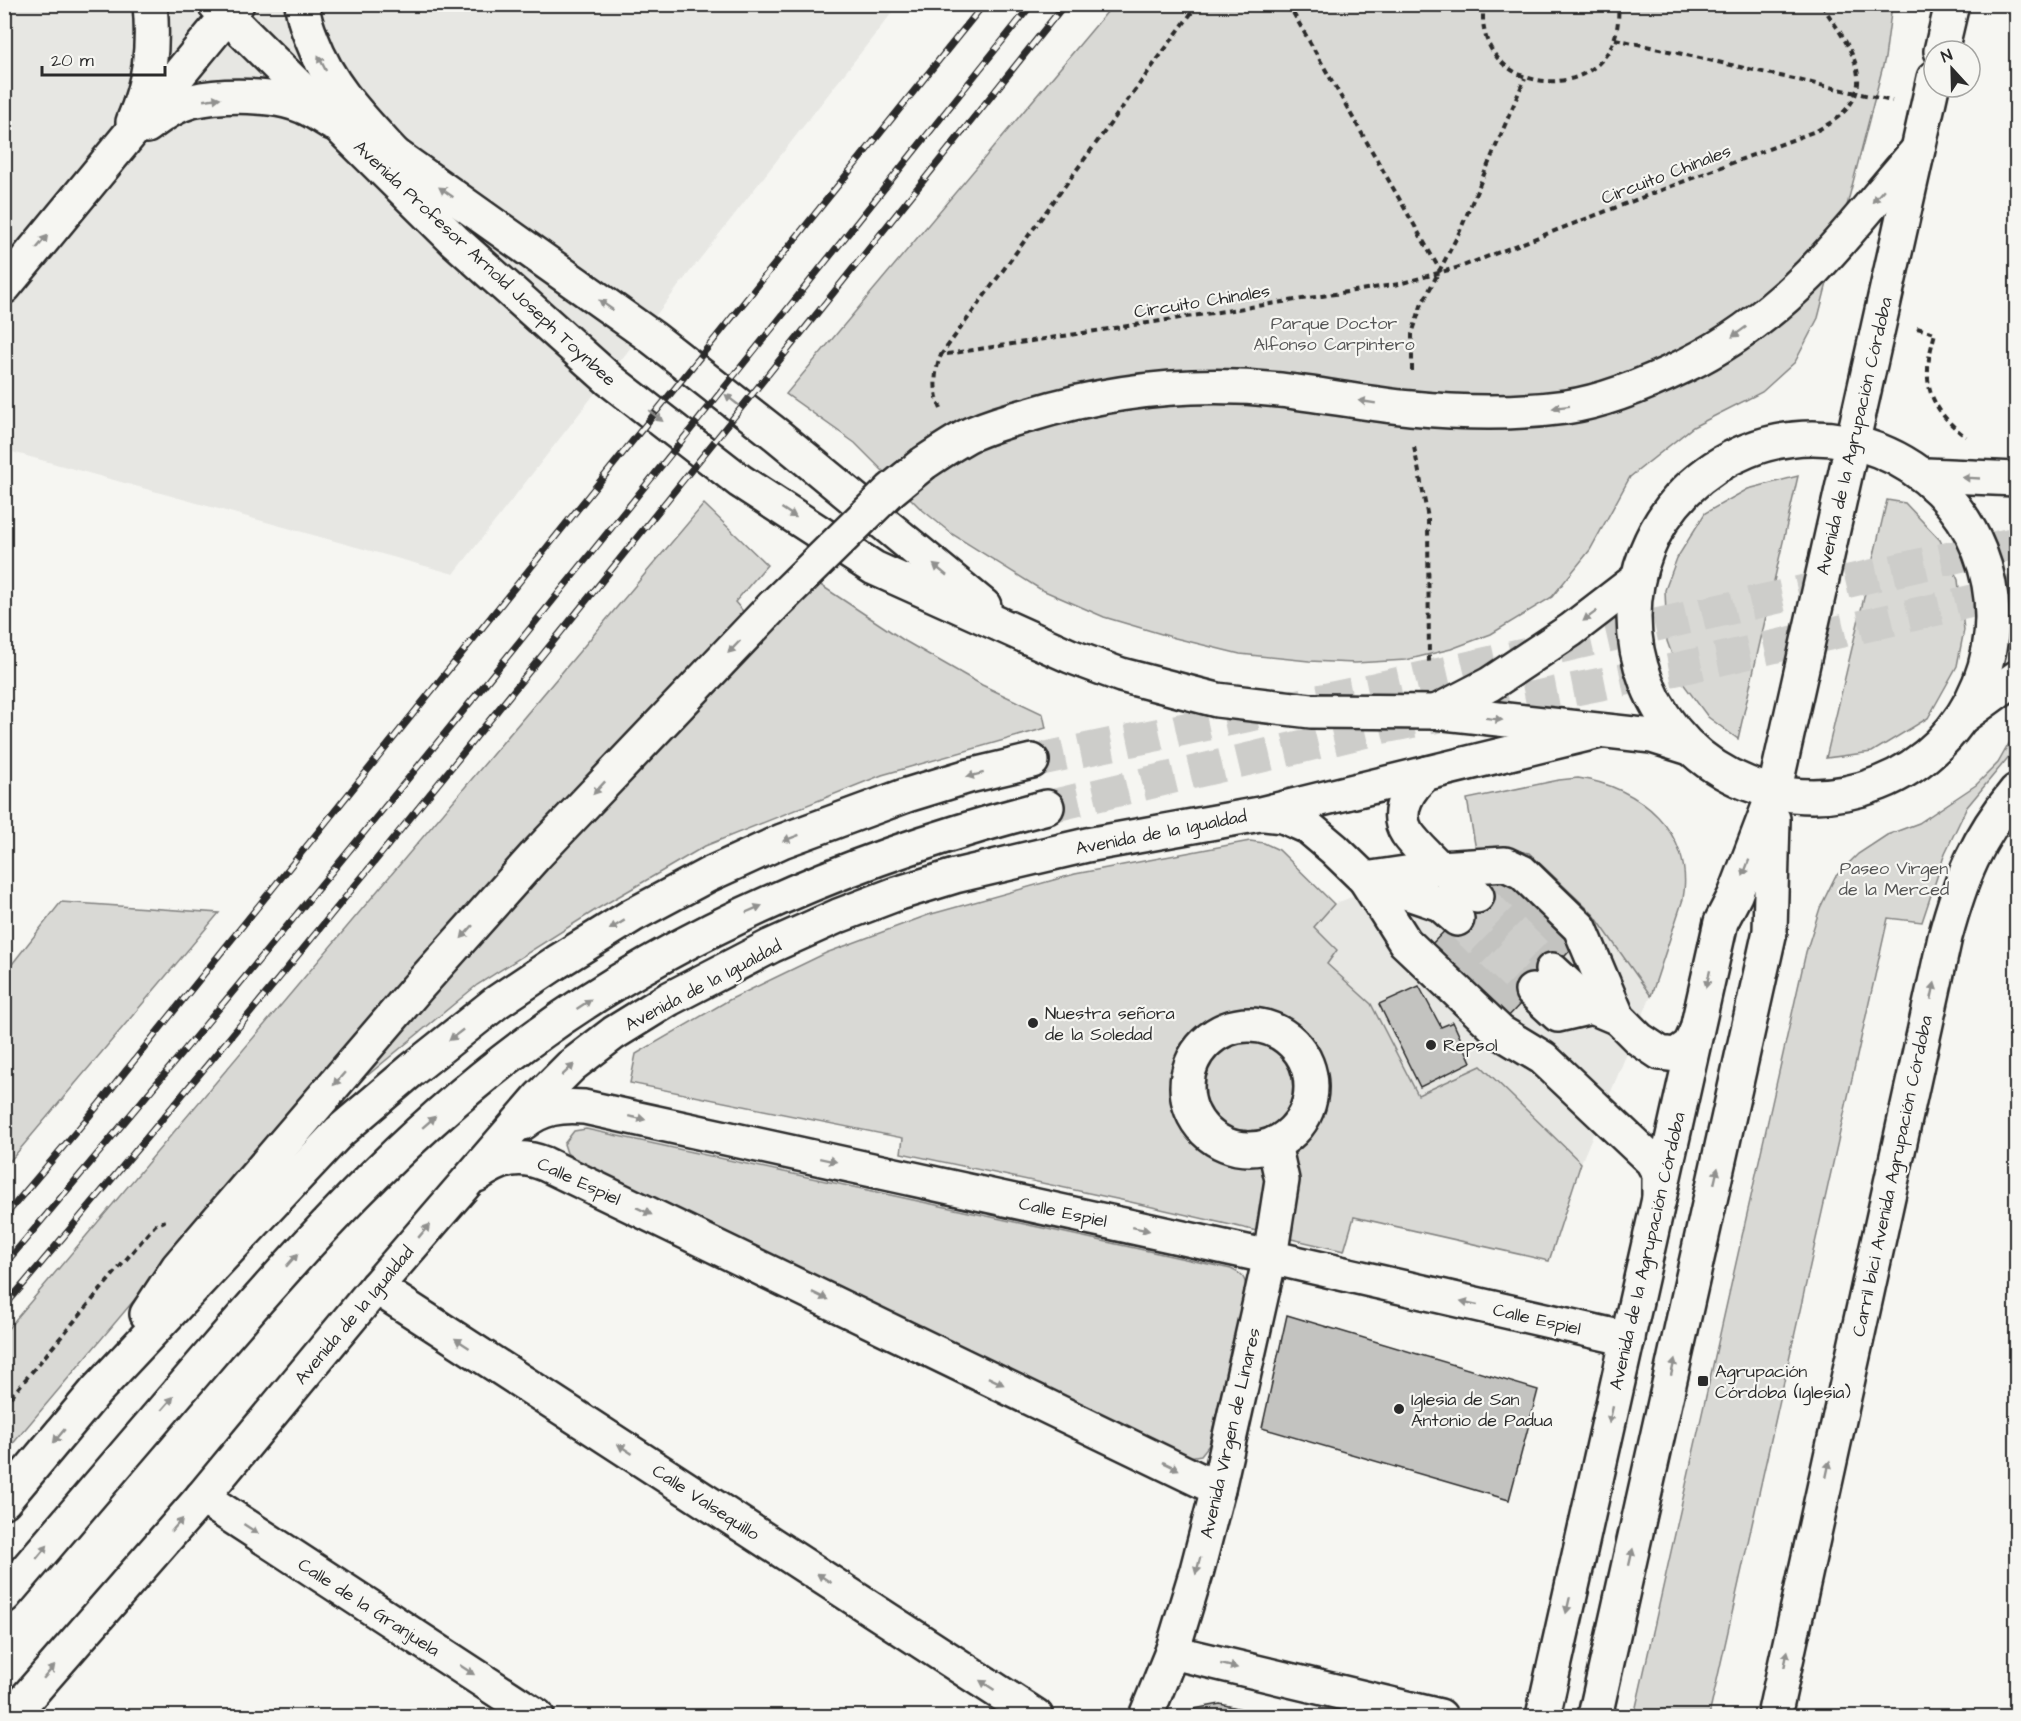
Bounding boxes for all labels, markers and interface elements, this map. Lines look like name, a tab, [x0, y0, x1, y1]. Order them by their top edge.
scale bar	[42, 39, 165, 77]
north arrow	[1922, 39, 1982, 99]
text: N	[1938, 44, 1956, 68]
text: 20 m	[51, 48, 94, 73]
one-way arrow	[317, 54, 326, 71]
one-way arrow	[203, 94, 222, 103]
street label: Avenida Profesor Arnold Joseph Toynbee	[347, 135, 622, 393]
street label: Circuito Chinales	[1598, 138, 1735, 211]
one-way arrow	[439, 186, 455, 198]
one-way arrow	[1871, 188, 1885, 203]
one-way arrow	[35, 235, 48, 250]
street label: Circuito Chinales	[1132, 278, 1272, 325]
street label: Avenida de la Agrupación Córdoba	[1810, 295, 1900, 578]
one-way arrow	[598, 299, 614, 311]
park label: Parque Doctor Alfonso Carpintero	[1253, 311, 1415, 357]
one-way arrow	[1732, 326, 1748, 338]
one-way arrow	[724, 394, 740, 407]
one-way arrow	[1357, 398, 1376, 407]
one-way arrow	[1552, 402, 1571, 411]
one-way arrow	[649, 410, 664, 422]
one-way arrow	[1961, 473, 1980, 482]
one-way arrow	[780, 507, 797, 518]
one-way arrow	[932, 563, 948, 576]
one-way arrow	[1582, 609, 1598, 622]
one-way arrow	[727, 639, 741, 653]
one-way arrow	[1485, 715, 1504, 724]
one-way arrow	[966, 770, 985, 780]
one-way arrow	[592, 780, 606, 795]
street label: Avenida de la Igualdad	[1073, 804, 1249, 862]
one-way arrow	[782, 834, 800, 843]
park label: Paseo Virgen de la Merced	[1839, 856, 1949, 902]
one-way arrow	[1740, 859, 1750, 877]
one-way arrow	[745, 904, 763, 913]
one-way arrow	[609, 920, 625, 931]
one-way arrow	[460, 924, 474, 939]
street label: Avenida de la Igualdad	[621, 934, 786, 1038]
one-way arrow	[1703, 969, 1713, 988]
one-way arrow	[1929, 982, 1938, 1001]
one-way arrow	[575, 998, 592, 1009]
place label: Nuestra señora de la Soledad	[1045, 1001, 1175, 1047]
street label: Carril bici Avenida Agrupación Córdoba	[1846, 1013, 1940, 1339]
marker: Nuestra señora de la Soledad	[1026, 1016, 1040, 1030]
one-way arrow	[448, 1028, 464, 1041]
place label: Repsol	[1443, 1033, 1498, 1058]
marker: Repsol	[1424, 1038, 1438, 1052]
one-way arrow	[560, 1063, 575, 1077]
one-way arrow	[333, 1071, 346, 1086]
street label: Avenida de la Agrupación Córdoba	[1603, 1110, 1693, 1393]
one-way arrow	[628, 1114, 646, 1124]
one-way arrow	[421, 1116, 437, 1129]
street label: Calle Espiel	[533, 1151, 625, 1212]
one-way arrow	[818, 1156, 837, 1165]
one-way arrow	[1711, 1167, 1721, 1186]
street label: Calle Espiel	[1017, 1191, 1109, 1234]
one-way arrow	[636, 1207, 653, 1216]
one-way arrow	[417, 1224, 430, 1239]
one-way arrow	[1132, 1225, 1151, 1234]
street label: Avenida de la Igualdad	[289, 1241, 421, 1391]
one-way arrow	[285, 1253, 299, 1268]
one-way arrow	[811, 1291, 829, 1301]
one-way arrow	[1459, 1297, 1478, 1307]
street label: Calle Espiel	[1490, 1297, 1583, 1342]
street label: Avenida Virgen de Linares	[1194, 1325, 1268, 1541]
one-way arrow	[454, 1337, 470, 1349]
one-way arrow	[1669, 1357, 1678, 1376]
place label: Agrupación Córdoba (Iglesia)	[1715, 1359, 1851, 1406]
marker: Agrupación Córdoba (Iglesia)	[1696, 1374, 1710, 1388]
one-way arrow	[987, 1377, 1004, 1386]
place label: Iglesia de San Antonio de Padua	[1411, 1387, 1552, 1433]
one-way arrow	[162, 1395, 175, 1411]
marker: Iglesia de San Antonio de Padua	[1392, 1402, 1406, 1416]
one-way arrow	[1606, 1406, 1615, 1425]
one-way arrow	[52, 1428, 65, 1444]
one-way arrow	[617, 1444, 633, 1455]
street label: Calle Valsequillo	[647, 1458, 764, 1547]
one-way arrow	[1824, 1459, 1833, 1478]
one-way arrow	[1163, 1461, 1180, 1471]
one-way arrow	[170, 1518, 183, 1533]
one-way arrow	[243, 1523, 259, 1534]
one-way arrow	[35, 1545, 48, 1560]
one-way arrow	[1626, 1548, 1636, 1566]
street label: Calle de la Granjuela	[293, 1552, 445, 1663]
one-way arrow	[1193, 1556, 1203, 1575]
one-way arrow	[816, 1573, 832, 1584]
one-way arrow	[1563, 1596, 1572, 1615]
one-way arrow	[1782, 1650, 1792, 1669]
one-way arrow	[1220, 1661, 1238, 1671]
one-way arrow	[43, 1664, 56, 1680]
one-way arrow	[458, 1665, 475, 1676]
one-way arrow	[979, 1679, 996, 1690]

